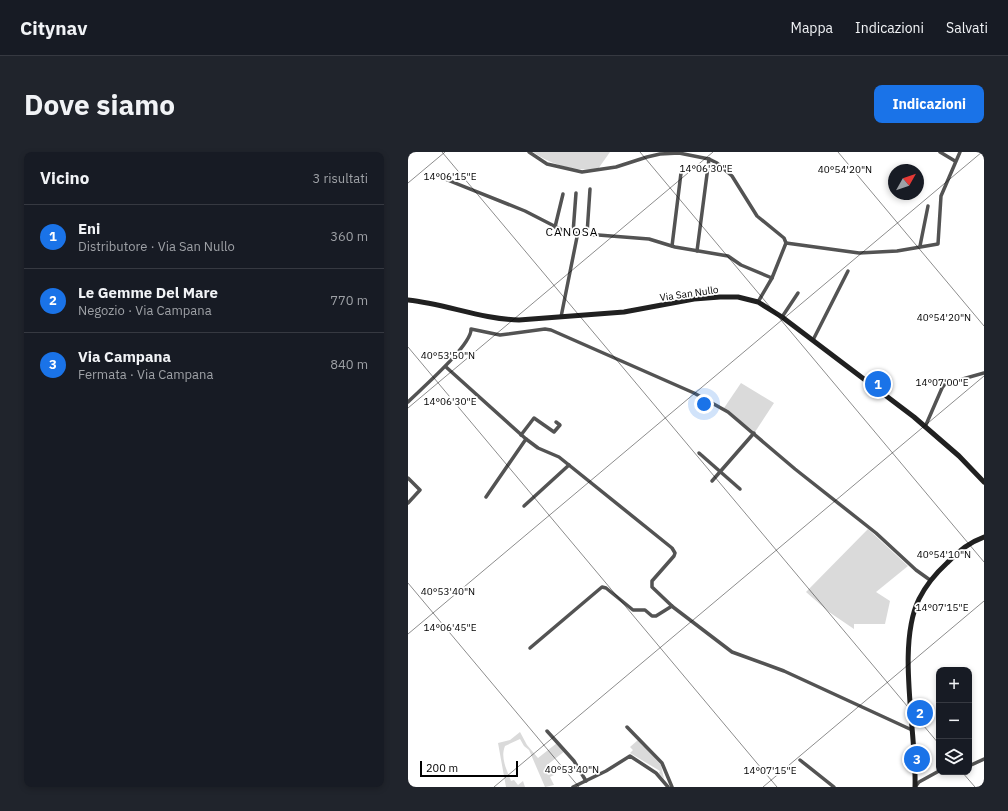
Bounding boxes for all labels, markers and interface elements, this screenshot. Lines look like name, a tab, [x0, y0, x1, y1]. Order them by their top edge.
text: Citynav	[20, 16, 87, 40]
text: Mappa	[791, 19, 833, 37]
text: Indicazioni	[855, 19, 924, 37]
text: Salvati	[946, 19, 988, 37]
button: Indicazioni	[874, 85, 984, 123]
text: Dove siamo	[24, 86, 175, 123]
text: 14°06'30"E	[679, 162, 733, 175]
text: 40°54'20"N	[818, 163, 872, 176]
north arrow	[888, 164, 924, 200]
text: Vicino	[40, 167, 89, 189]
text: 3 risultati	[313, 170, 368, 187]
text: 14°06'15"E	[423, 170, 477, 183]
text: Eni	[78, 219, 100, 238]
district label: CANOSA	[546, 224, 598, 239]
text: 1	[49, 228, 57, 245]
text: 360 m	[330, 228, 368, 245]
text: Distributore · Via San Nullo	[78, 238, 235, 255]
text: Le Gemme Del Mare	[78, 283, 218, 302]
street label: Via San Nullo	[659, 283, 720, 304]
text: 2	[49, 292, 57, 309]
text: 770 m	[330, 292, 368, 309]
text: Negozio · Via Campana	[78, 302, 212, 319]
text: 40°54'20"N	[917, 311, 971, 324]
text: Via Campana	[78, 347, 171, 366]
text: 40°53'50"N	[421, 349, 475, 362]
text: 3	[49, 356, 57, 373]
text: 840 m	[330, 356, 368, 373]
text: Fermata · Via Campana	[78, 366, 213, 383]
pin: 1	[865, 369, 891, 399]
text: 14°07'00"E	[915, 376, 969, 389]
your location	[694, 394, 714, 414]
text: 14°06'30"E	[423, 395, 477, 408]
text: 40°54'10"N	[917, 548, 971, 561]
text: 40°53'40"N	[421, 585, 475, 598]
text: 14°07'15"E	[915, 601, 969, 614]
text: 14°06'45"E	[423, 621, 477, 634]
map controls	[936, 667, 972, 775]
button: +	[936, 667, 972, 703]
pin: 2	[907, 698, 933, 728]
button: −	[936, 703, 972, 739]
button: layers	[936, 739, 972, 775]
pin: 3	[904, 744, 930, 774]
scale bar	[420, 759, 518, 778]
text: 200 m	[426, 761, 458, 775]
text: 40°53'40"N	[545, 763, 599, 776]
text: 14°07'15"E	[743, 764, 797, 777]

